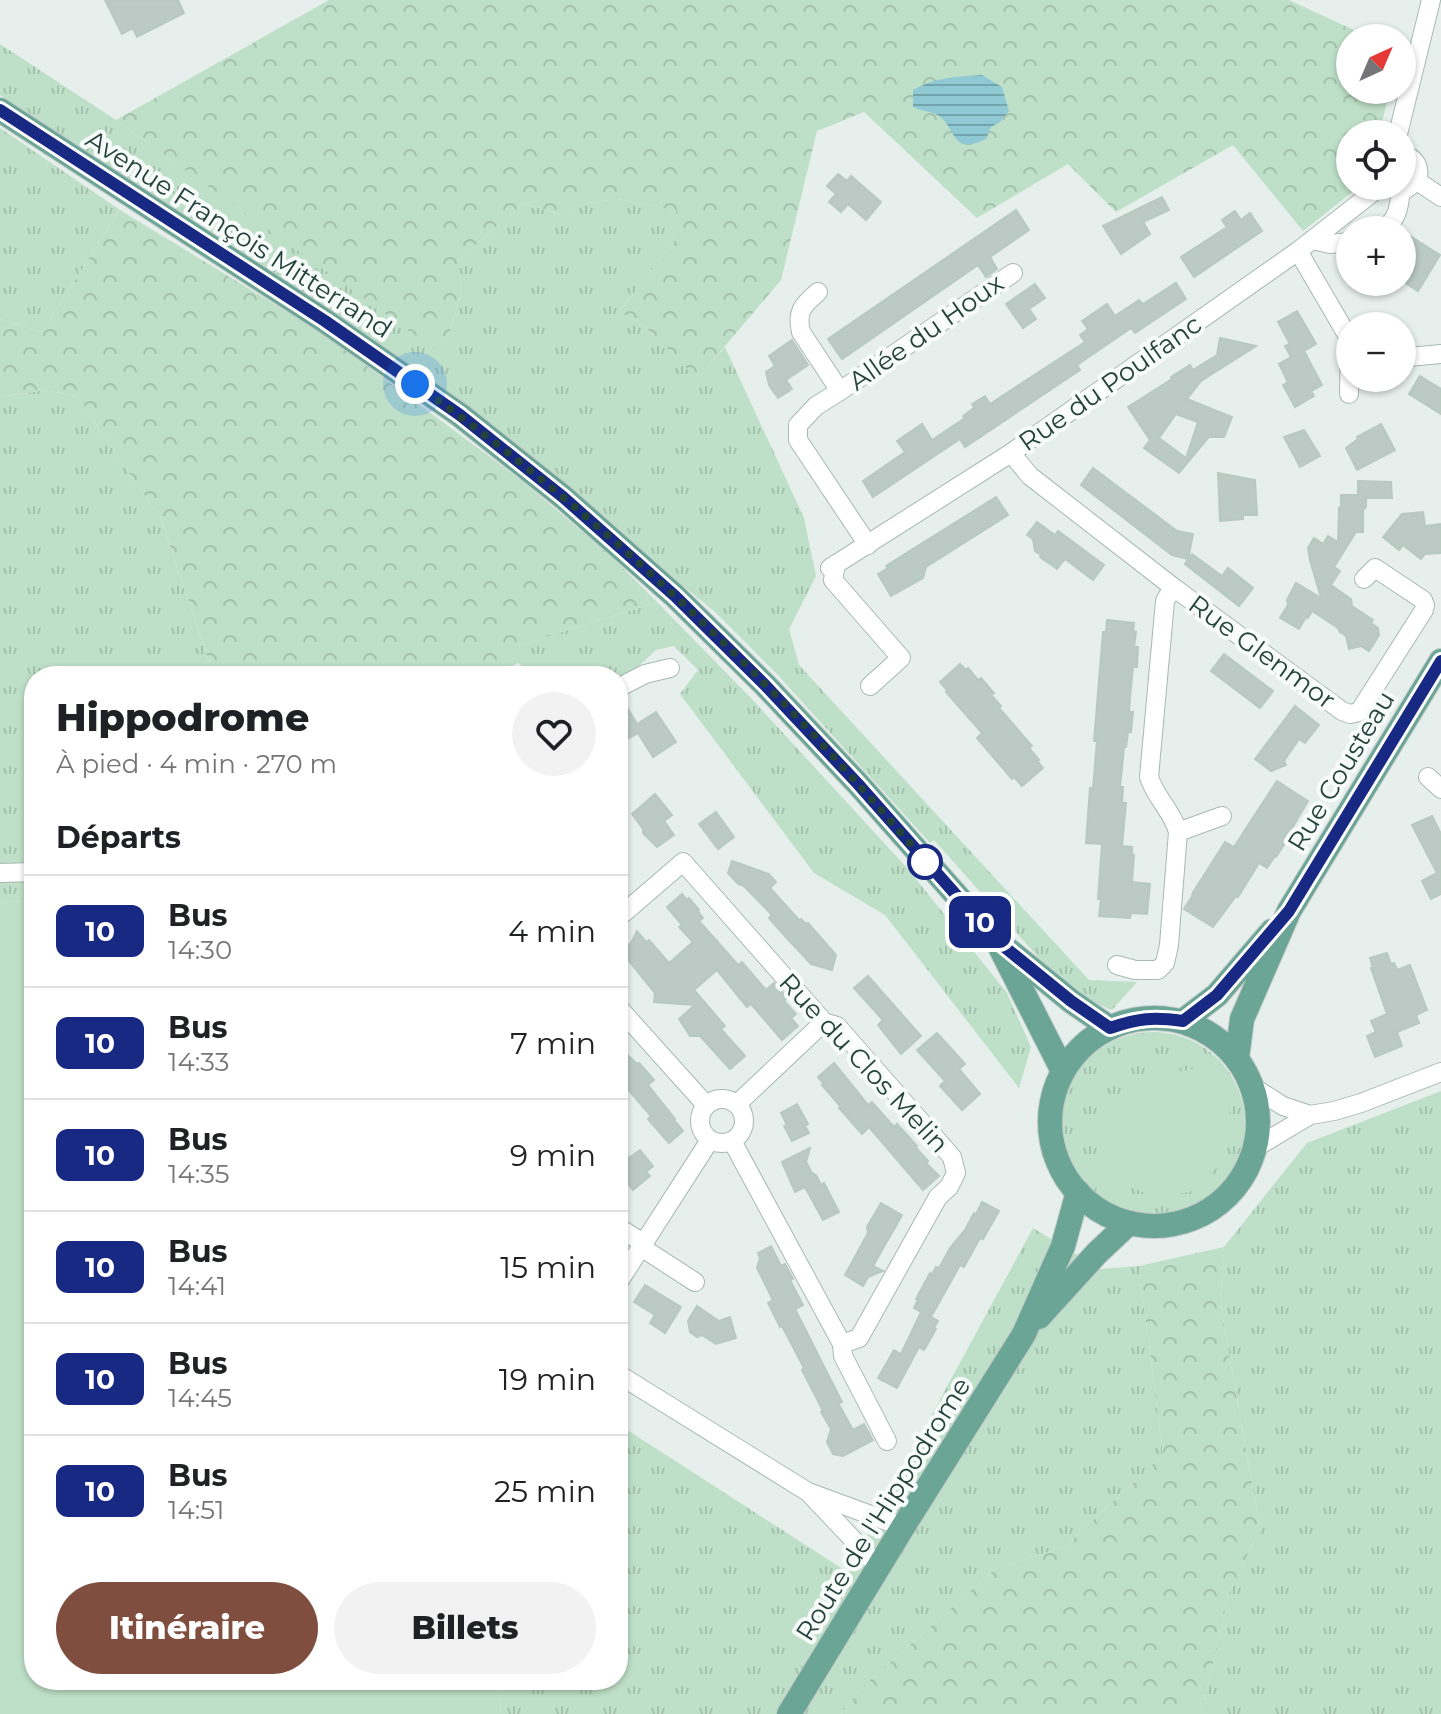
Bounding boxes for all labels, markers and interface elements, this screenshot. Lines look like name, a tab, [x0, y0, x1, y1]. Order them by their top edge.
north arrow	[1336, 24, 1416, 104]
map controls	[1336, 24, 1416, 392]
button: locate	[1336, 120, 1416, 200]
street label: Avenue François Mitterrand	[80, 123, 398, 345]
button: +	[1336, 216, 1416, 296]
street label: Allée du Houx	[842, 267, 1010, 397]
street label: Rue du Poulfanc	[1012, 308, 1208, 458]
button: −	[1336, 312, 1416, 392]
your location	[395, 364, 435, 404]
street label: Rue Glenmor	[1182, 588, 1342, 716]
street label: Rue Cousteau	[1281, 685, 1401, 857]
button: heart	[512, 692, 596, 776]
text: Hippodrome	[56, 694, 309, 741]
text: À pied · 4 min · 270 m	[56, 748, 337, 780]
text: Départs	[56, 819, 181, 856]
unlabelled marker	[908, 845, 942, 879]
line badge: 10	[944, 896, 1016, 948]
text: Bus	[168, 897, 228, 934]
text: 10	[965, 905, 995, 939]
text: 4 min	[508, 913, 596, 950]
text: 10	[85, 914, 115, 948]
text: 14:30	[168, 934, 232, 966]
street label: Rue du Clos Melin	[772, 967, 956, 1159]
text: Bus	[168, 1009, 228, 1046]
text: 7 min	[510, 1025, 596, 1062]
text: 10	[85, 1026, 115, 1060]
text: 14:33	[168, 1046, 229, 1078]
text: Bus	[168, 1121, 228, 1158]
text: 9 min	[510, 1137, 596, 1174]
text: 10	[85, 1138, 115, 1172]
text: 14:35	[168, 1158, 229, 1190]
text: Bus	[168, 1233, 228, 1270]
text: 15 min	[500, 1249, 596, 1286]
text: 10	[85, 1250, 115, 1284]
text: 14:41	[168, 1270, 226, 1302]
text: Bus	[168, 1345, 228, 1382]
text: 19 min	[499, 1361, 596, 1398]
text: 10	[85, 1362, 115, 1396]
street label: Route de l'Hippodrome	[789, 1371, 977, 1647]
text: 14:45	[168, 1382, 232, 1414]
text: Bus	[168, 1457, 228, 1494]
text: 25 min	[494, 1473, 596, 1510]
text: 10	[85, 1474, 115, 1508]
text: 14:51	[168, 1494, 224, 1526]
button: Itinéraire	[56, 1582, 318, 1674]
button: Billets	[334, 1582, 596, 1674]

